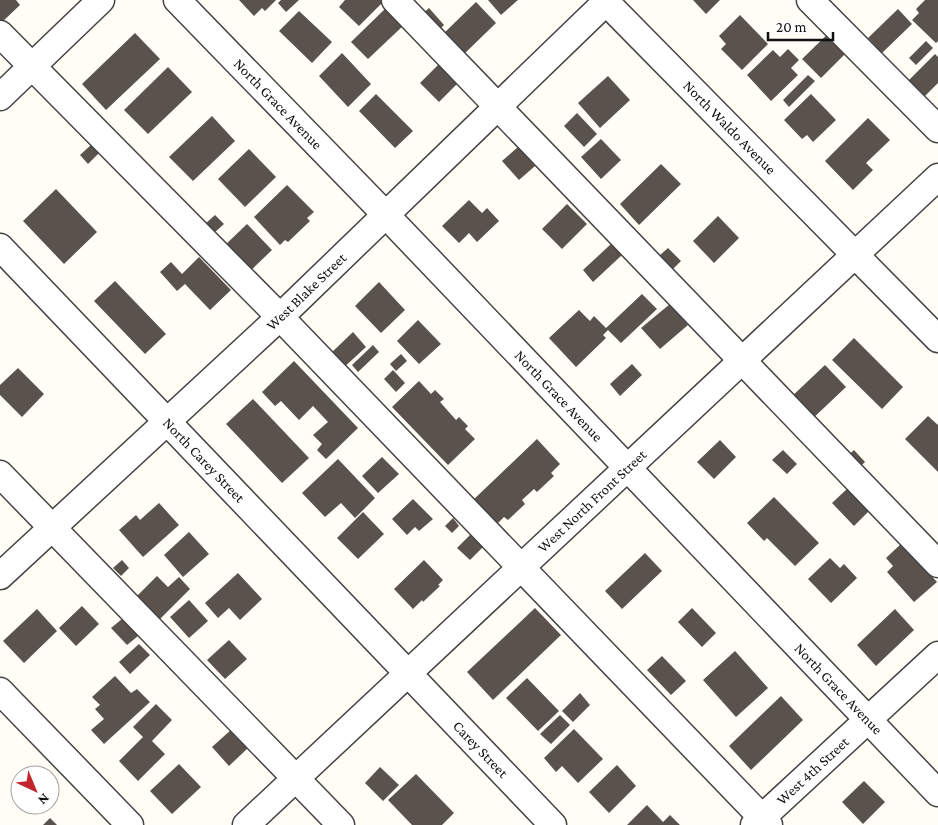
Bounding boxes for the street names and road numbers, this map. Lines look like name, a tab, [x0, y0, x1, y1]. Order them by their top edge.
street label: North Grace Avenue	[231, 55, 326, 153]
street label: North Waldo Avenue	[680, 77, 779, 178]
street label: West Blake Street	[263, 249, 350, 333]
street label: North Grace Avenue	[512, 347, 606, 445]
street label: North Carey Street	[160, 415, 249, 506]
street label: West North Front Street	[534, 446, 650, 556]
street label: North Grace Avenue	[791, 640, 886, 738]
street label: Carey Street	[450, 718, 512, 782]
street label: West 4th Street	[774, 733, 853, 808]

